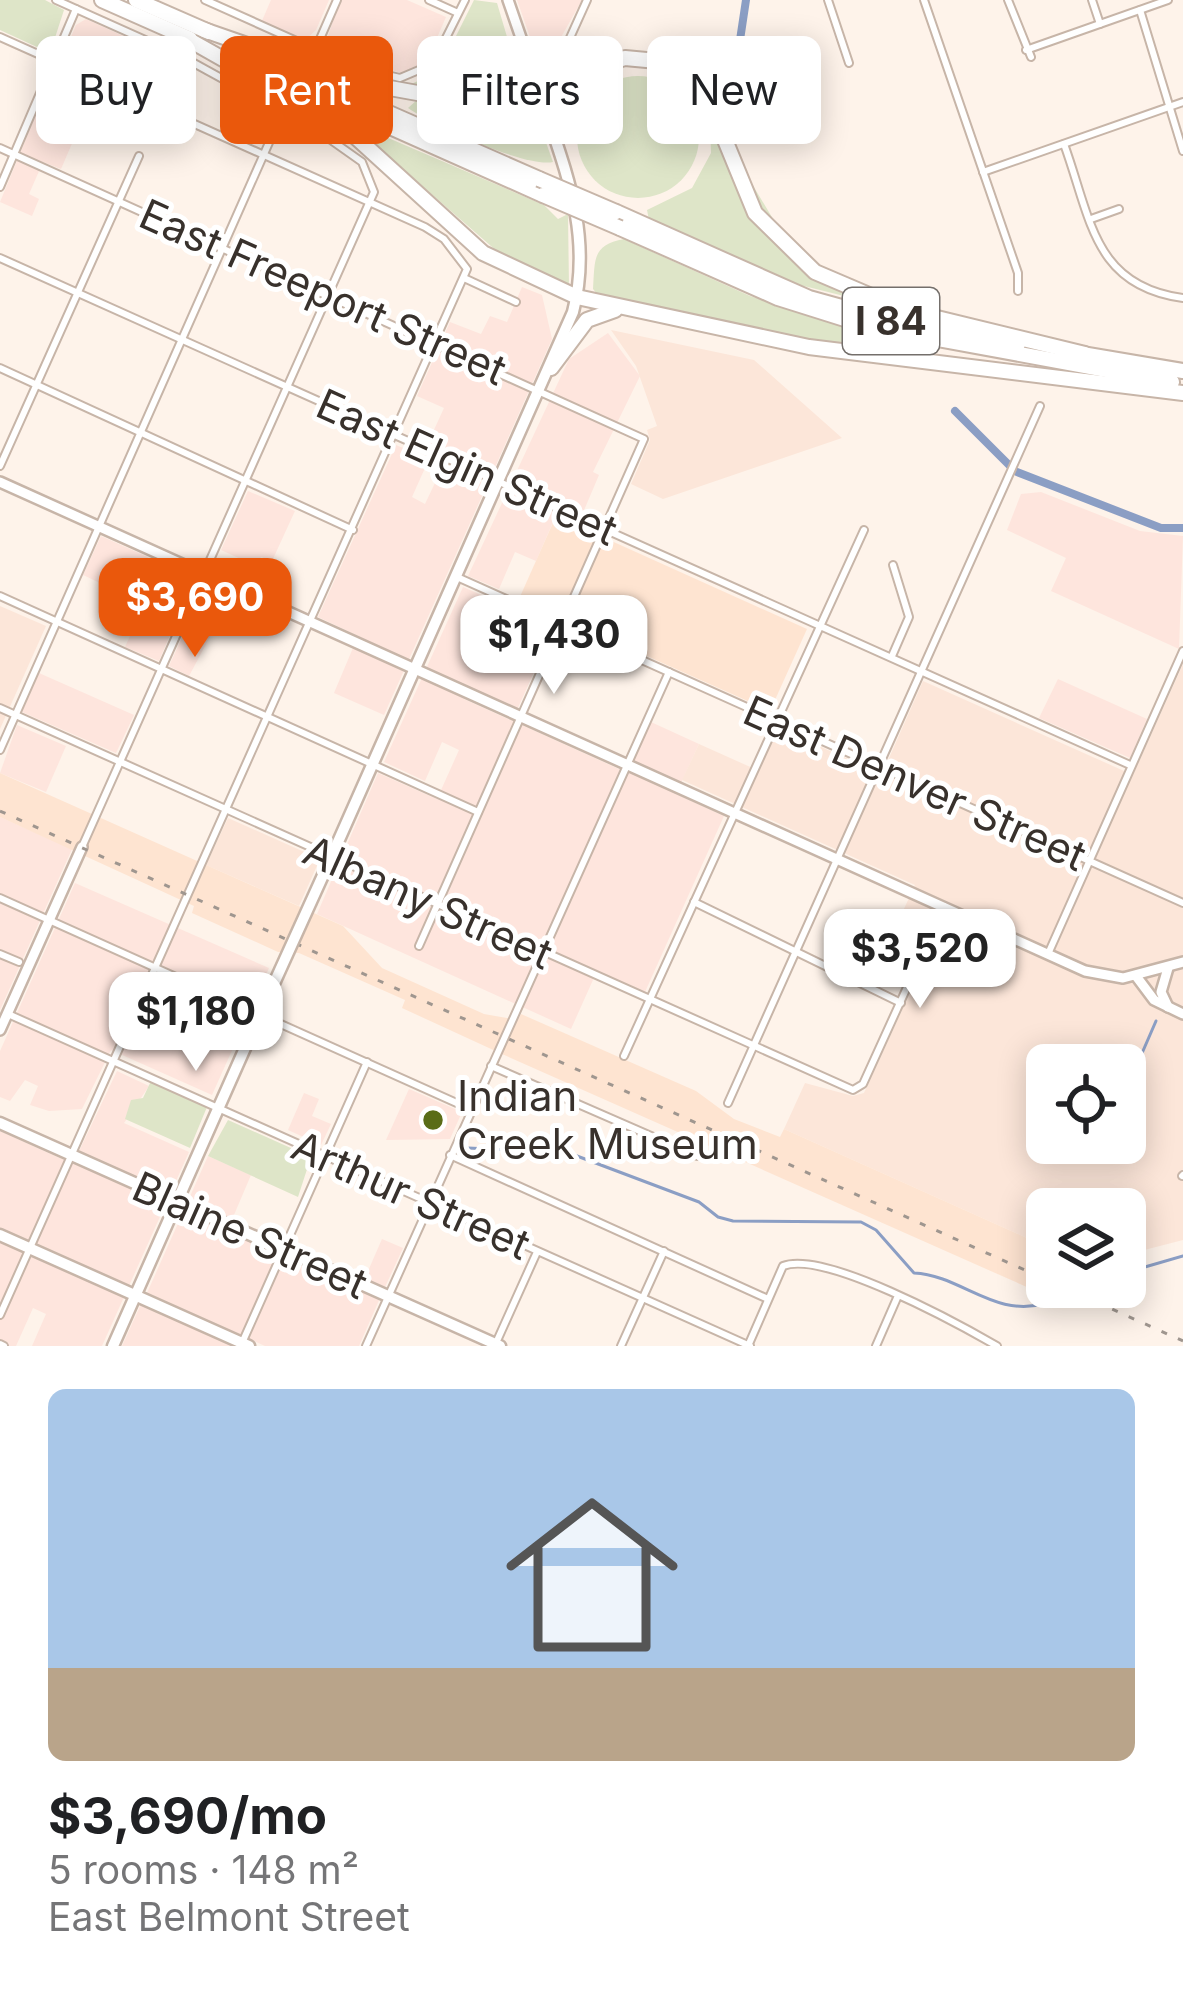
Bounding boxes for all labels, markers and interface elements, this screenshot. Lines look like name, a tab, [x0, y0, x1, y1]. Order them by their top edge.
chip: Buy	[36, 36, 196, 144]
chip: Rent	[220, 36, 393, 144]
chip: Filters	[417, 36, 623, 144]
chip: New	[647, 36, 821, 144]
street label: East Freeport Street	[132, 188, 514, 395]
road number: I 84	[843, 288, 939, 354]
street label: East Elgin Street	[309, 378, 625, 556]
pin: $3,690	[97, 558, 293, 660]
text: $3,690	[126, 573, 264, 620]
pin: $1,430	[456, 595, 652, 697]
text: $1,430	[487, 610, 621, 657]
street label: East Denver Street	[736, 684, 1094, 881]
street label: Albany Street	[296, 824, 561, 979]
pin: $3,520	[822, 909, 1018, 1011]
text: $3,520	[851, 924, 989, 971]
pin: $1,180	[98, 972, 294, 1074]
text: $1,180	[136, 987, 256, 1034]
map controls	[1026, 1044, 1146, 1308]
button: locate	[1026, 1044, 1146, 1164]
place label: Indian Creek Museum	[457, 1070, 758, 1169]
marker: Indian Creek Museum	[420, 1107, 446, 1133]
street label: Arthur Street	[284, 1119, 538, 1270]
street label: Blaine Street	[125, 1160, 375, 1309]
button: layers	[1026, 1188, 1146, 1308]
icon: home	[484, 1467, 700, 1683]
text: $3,690/mo	[48, 1785, 327, 1846]
text: 5 rooms · 148 m²	[48, 1846, 359, 1893]
text: East Belmont Street	[48, 1893, 410, 1940]

